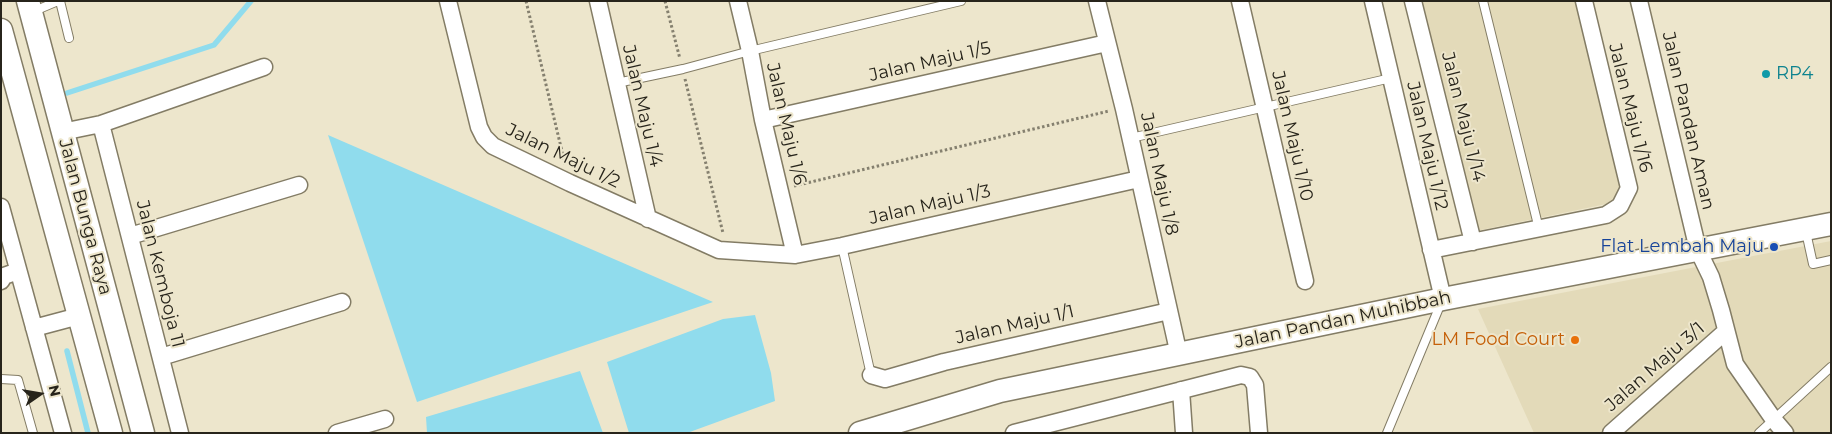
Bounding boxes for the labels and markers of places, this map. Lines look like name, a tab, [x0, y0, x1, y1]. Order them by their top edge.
place label: RP4	[1776, 63, 1813, 85]
marker: RP4	[1760, 68, 1772, 80]
place label: Flat Lembah Maju	[1600, 236, 1764, 258]
marker: Flat Lembah Maju	[1768, 241, 1780, 253]
place label: LM Food Court	[1431, 329, 1565, 351]
marker: LM Food Court	[1569, 334, 1581, 346]

